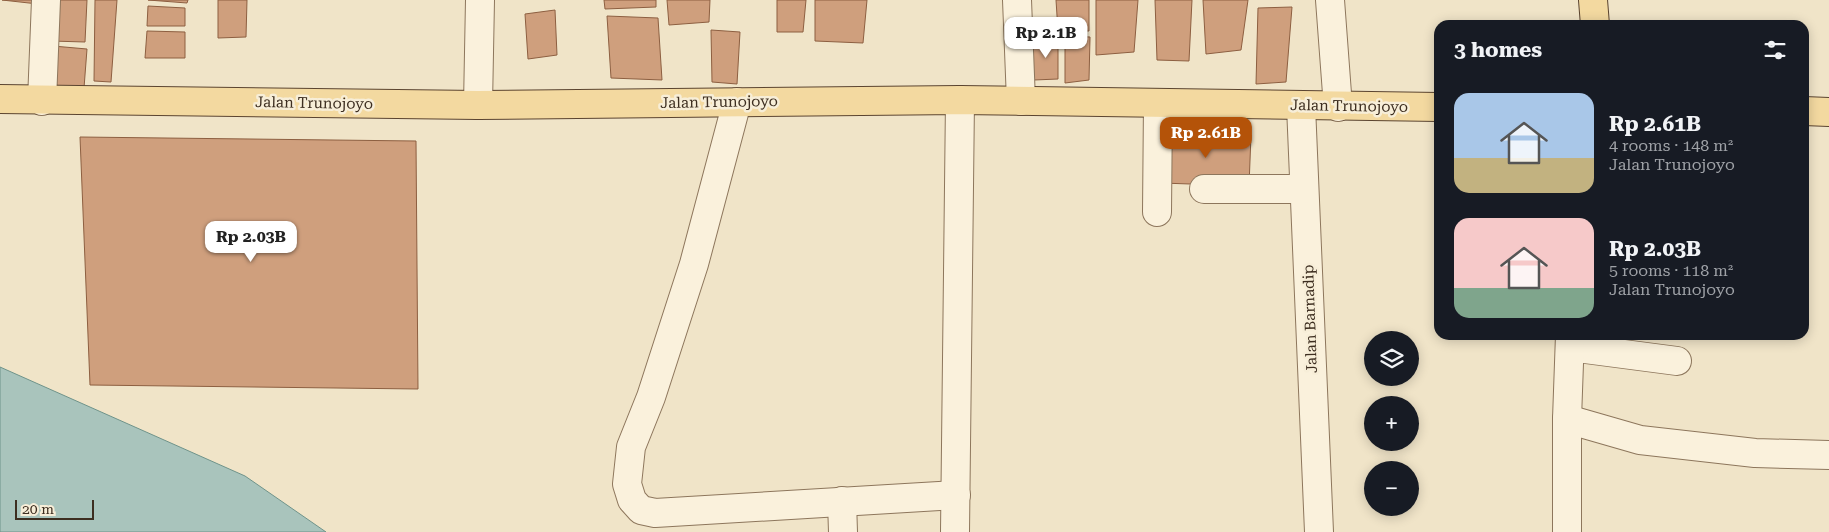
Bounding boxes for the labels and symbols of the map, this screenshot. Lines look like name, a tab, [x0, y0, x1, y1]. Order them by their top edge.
pin: Rp 2.1B	[1000, 17, 1092, 59]
street label: Jalan Trunojoyo	[660, 92, 778, 112]
street label: Jalan Trunojoyo	[255, 93, 373, 113]
street label: Jalan Trunojoyo	[1290, 96, 1408, 116]
pin: Rp 2.61B	[1154, 116, 1258, 159]
pin: Rp 2.03B	[199, 220, 303, 263]
street label: Jalan Barnadip	[1299, 264, 1321, 374]
scale bar	[15, 497, 94, 520]

